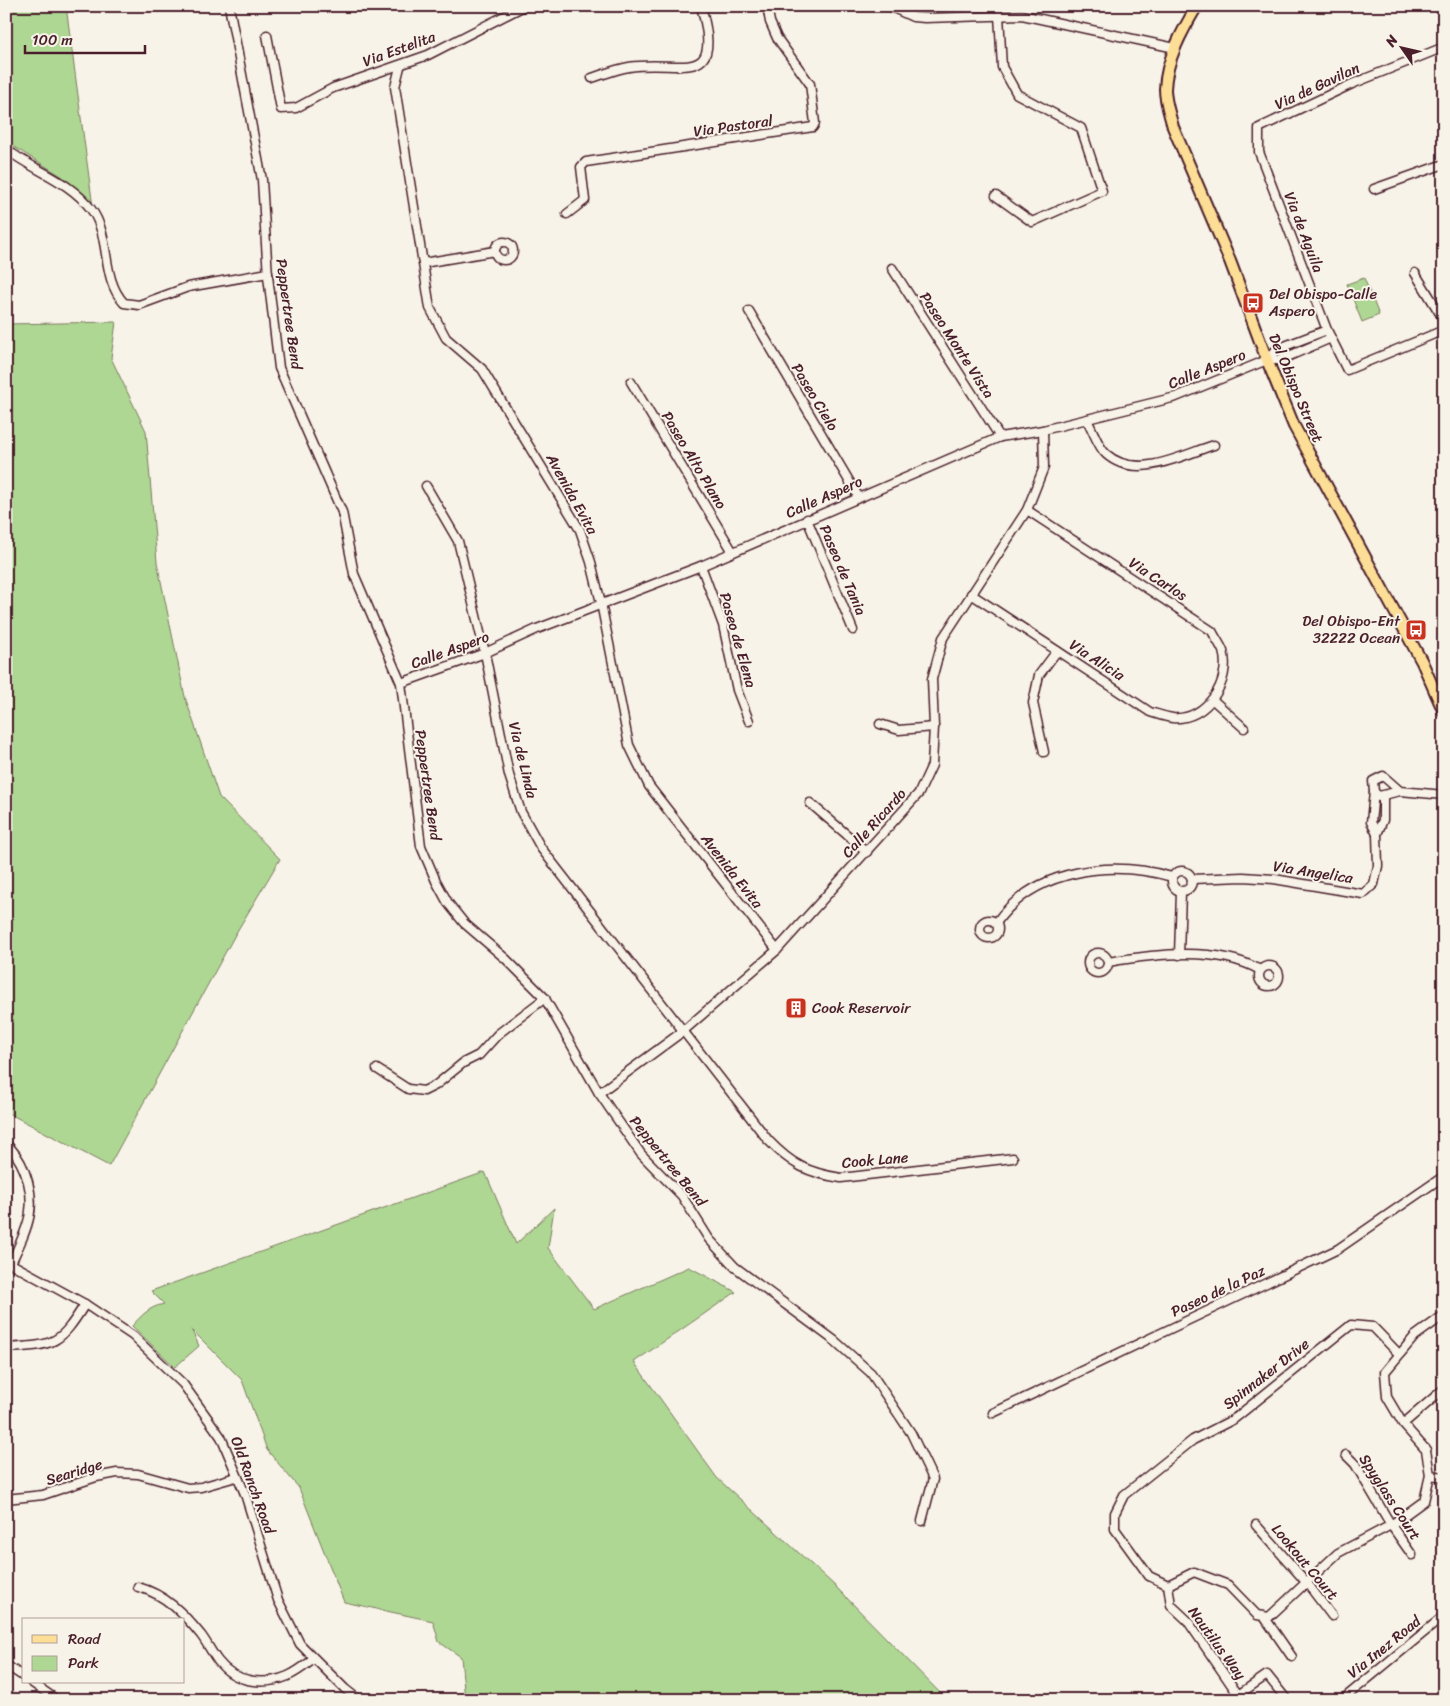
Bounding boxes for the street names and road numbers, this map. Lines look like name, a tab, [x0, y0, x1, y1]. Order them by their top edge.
street label: Via Estelita	[359, 24, 440, 74]
street label: Via de Gavilan	[1270, 55, 1364, 117]
street label: Via Pastoral	[692, 107, 775, 144]
street label: Via de Aguila	[1277, 188, 1332, 277]
street label: Peppertree Bend	[268, 257, 310, 372]
street label: Paseo Monte Vista	[913, 286, 1002, 404]
street label: Del Obispo Street	[1261, 329, 1331, 447]
street label: Calle Aspero	[1164, 341, 1250, 396]
street label: Paseo Cielo	[784, 358, 846, 437]
street label: Paseo Alto Plano	[654, 406, 734, 515]
street label: Avenida Evita	[538, 448, 605, 540]
street label: Calle Aspero	[781, 468, 867, 526]
street label: Paseo de Tania	[812, 521, 874, 620]
street label: Via Carlos	[1123, 550, 1193, 608]
street label: Paseo de Elena	[712, 589, 764, 691]
street label: Calle Aspero	[407, 624, 493, 676]
street label: Via Alicia	[1064, 632, 1130, 688]
street label: Via de Linda	[501, 719, 545, 801]
street label: Peppertree Bend	[407, 728, 449, 843]
street label: Calle Ricardo	[835, 782, 913, 864]
street label: Avenida Evita	[694, 827, 770, 915]
street label: Via Angelica	[1271, 853, 1355, 891]
street label: Peppertree Bend	[623, 1110, 714, 1213]
street label: Cook Lane	[841, 1144, 910, 1176]
street label: Paseo de la Paz	[1166, 1257, 1270, 1324]
street label: Spinnaker Drive	[1217, 1331, 1315, 1416]
street label: Old Ranch Road	[223, 1433, 283, 1538]
street label: Spyglass Court	[1352, 1448, 1428, 1546]
street label: Searidge	[42, 1451, 106, 1493]
street label: Lookout Court	[1265, 1518, 1345, 1607]
street label: Nautilus Way	[1181, 1601, 1253, 1686]
street label: Via Inez Road	[1341, 1608, 1428, 1685]

